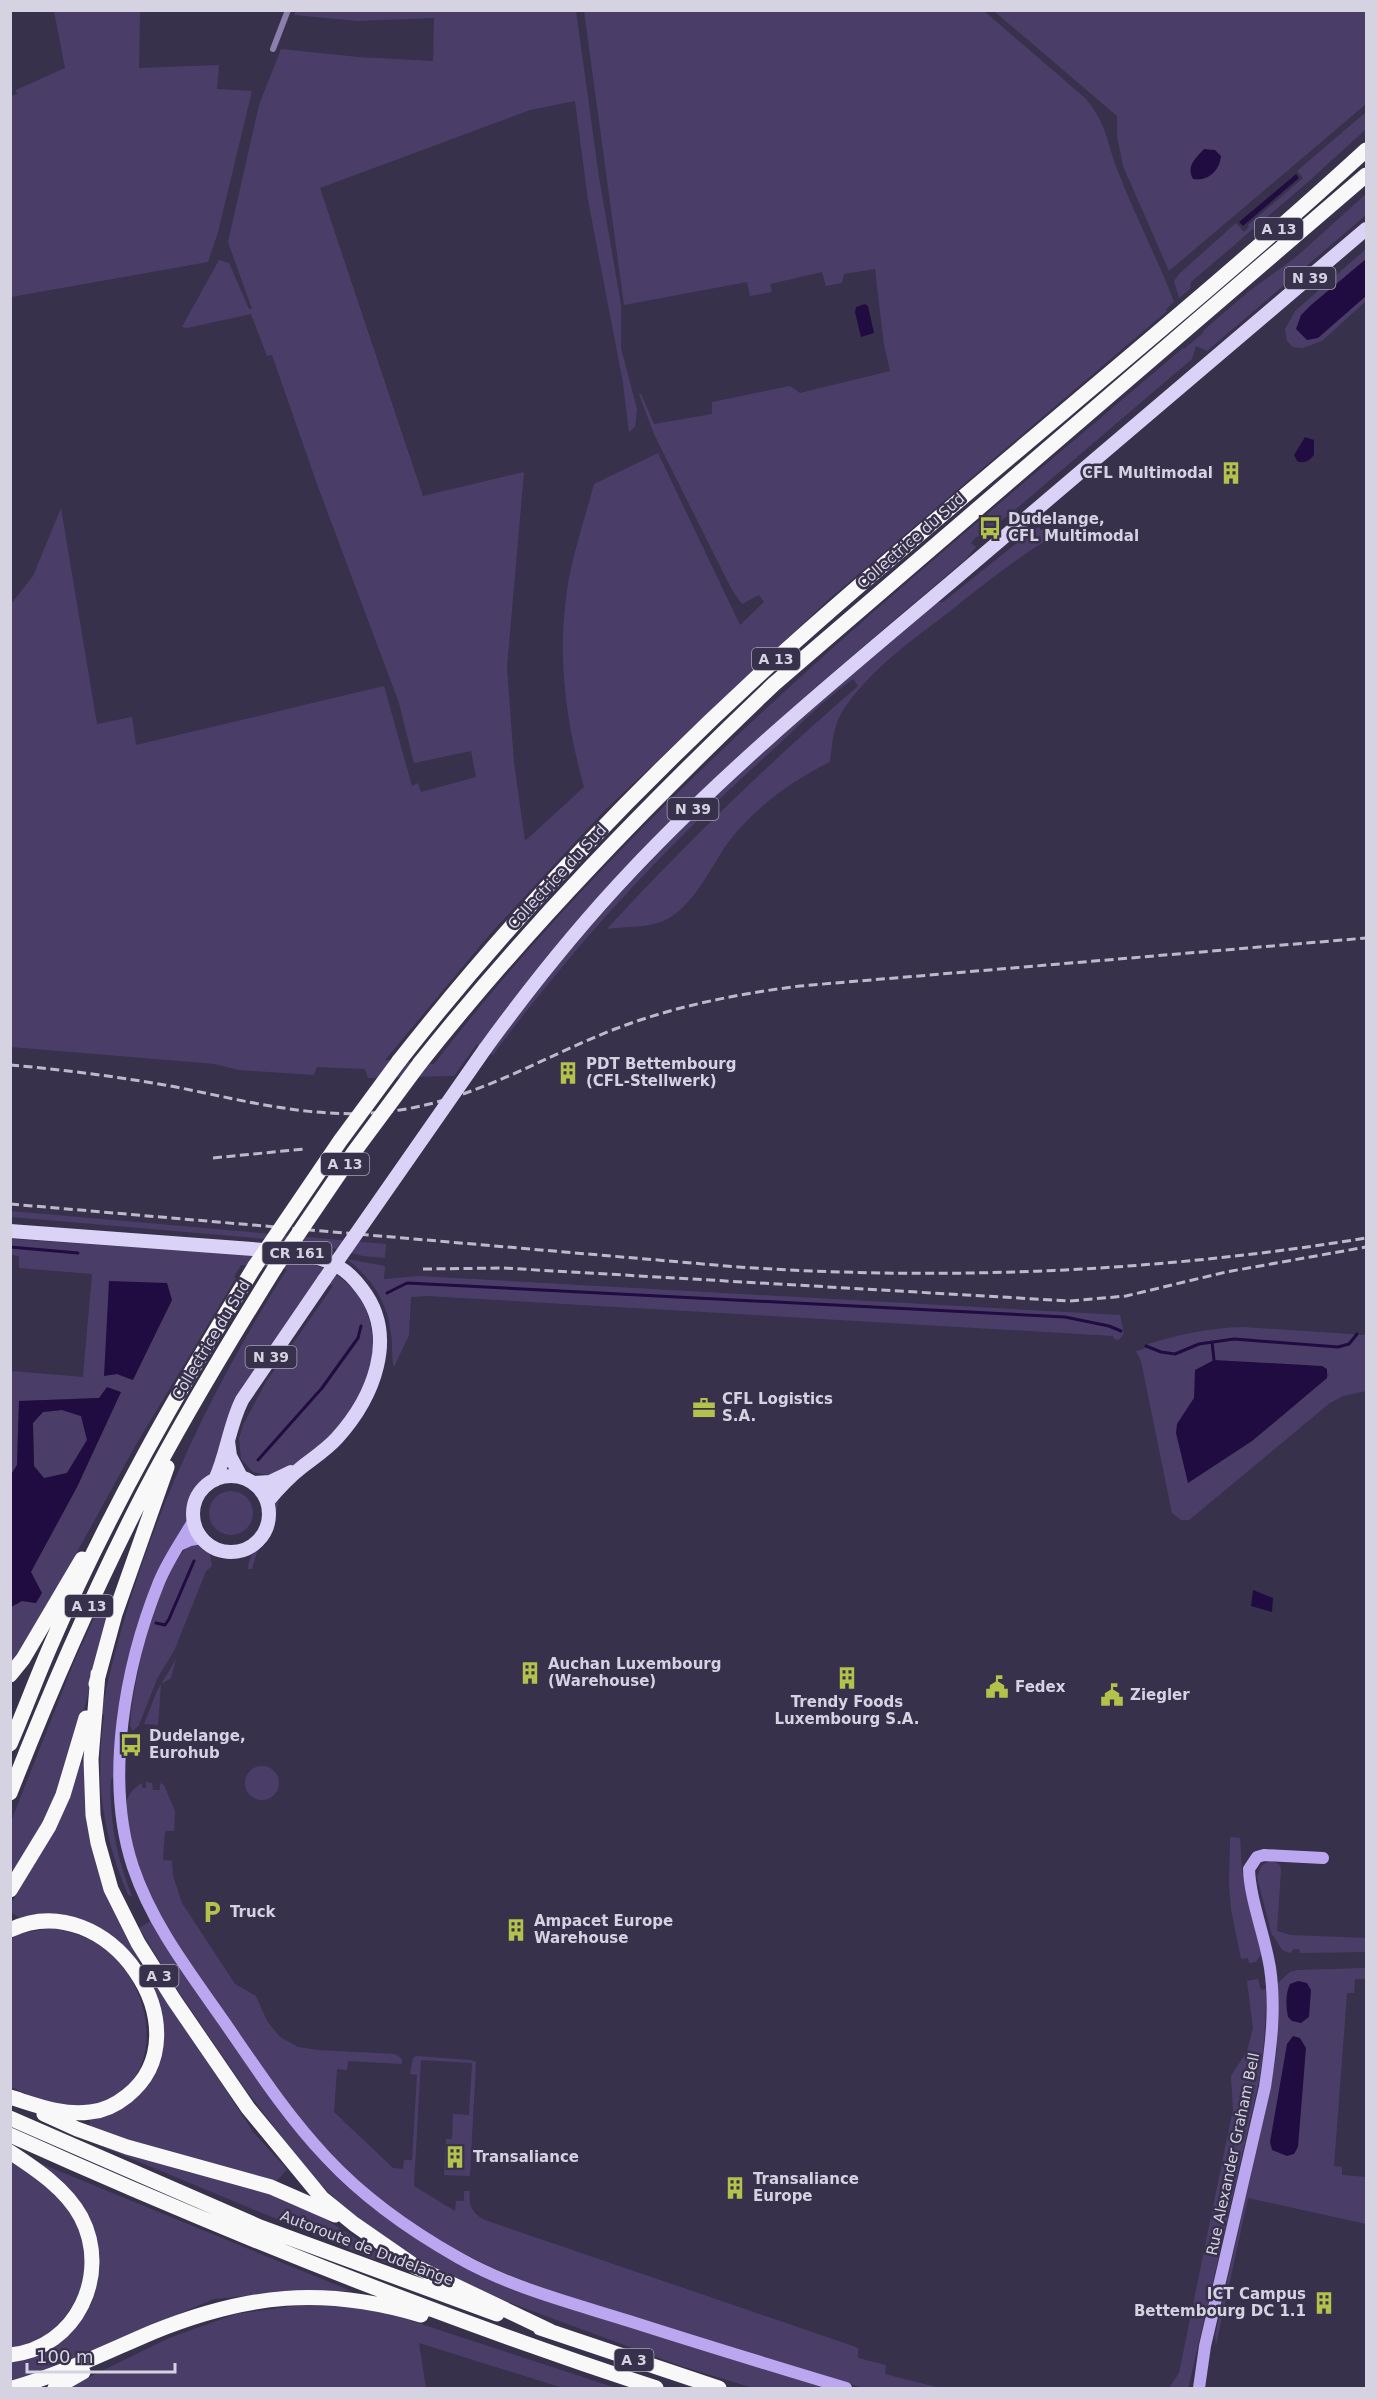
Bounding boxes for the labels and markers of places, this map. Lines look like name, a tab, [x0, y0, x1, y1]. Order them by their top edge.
building icon: CFL Multimodal	[1218, 460, 1244, 486]
place label: CFL Multimodal	[1082, 464, 1213, 482]
place label: Dudelange, CFL Multimodal	[1008, 510, 1139, 545]
bus stop icon: Dudelange, CFL Multimodal	[977, 515, 1003, 541]
place label: PDT Bettembourg (CFL-Stellwerk)	[586, 1055, 737, 1090]
building icon: PDT Bettembourg (CFL-Stellwerk)	[555, 1060, 581, 1086]
place label: CFL Logistics S.A.	[722, 1390, 833, 1425]
office icon: CFL Logistics S.A.	[691, 1395, 717, 1421]
place label: Auchan Luxembourg (Warehouse)	[548, 1655, 721, 1690]
building icon: Auchan Luxembourg (Warehouse)	[517, 1660, 543, 1686]
building icon: Trendy Foods Luxembourg S.A.	[834, 1665, 860, 1691]
public building icon: Fedex	[984, 1674, 1010, 1700]
place label: Fedex	[1015, 1678, 1066, 1696]
public building icon: Ziegler	[1099, 1682, 1125, 1708]
place label: Ziegler	[1130, 1686, 1190, 1704]
place label: Trendy Foods Luxembourg S.A.	[775, 1693, 919, 1728]
place label: Dudelange, Eurohub	[149, 1727, 246, 1762]
bus stop icon: Dudelange, Eurohub	[118, 1732, 144, 1758]
parking icon: Truck	[199, 1899, 225, 1925]
place label: Truck	[230, 1903, 277, 1921]
place label: Ampacet Europe Warehouse	[534, 1912, 673, 1947]
building icon: Ampacet Europe Warehouse	[503, 1917, 529, 1943]
building icon: Transaliance	[442, 2144, 468, 2170]
place label: Transaliance	[473, 2148, 579, 2166]
place label: Transaliance Europe	[753, 2170, 859, 2205]
building icon: Transaliance Europe	[722, 2175, 748, 2201]
place label: ICT Campus Bettembourg DC 1.1	[1134, 2285, 1306, 2320]
building icon: ICT Campus Bettembourg DC 1.1	[1311, 2290, 1337, 2316]

